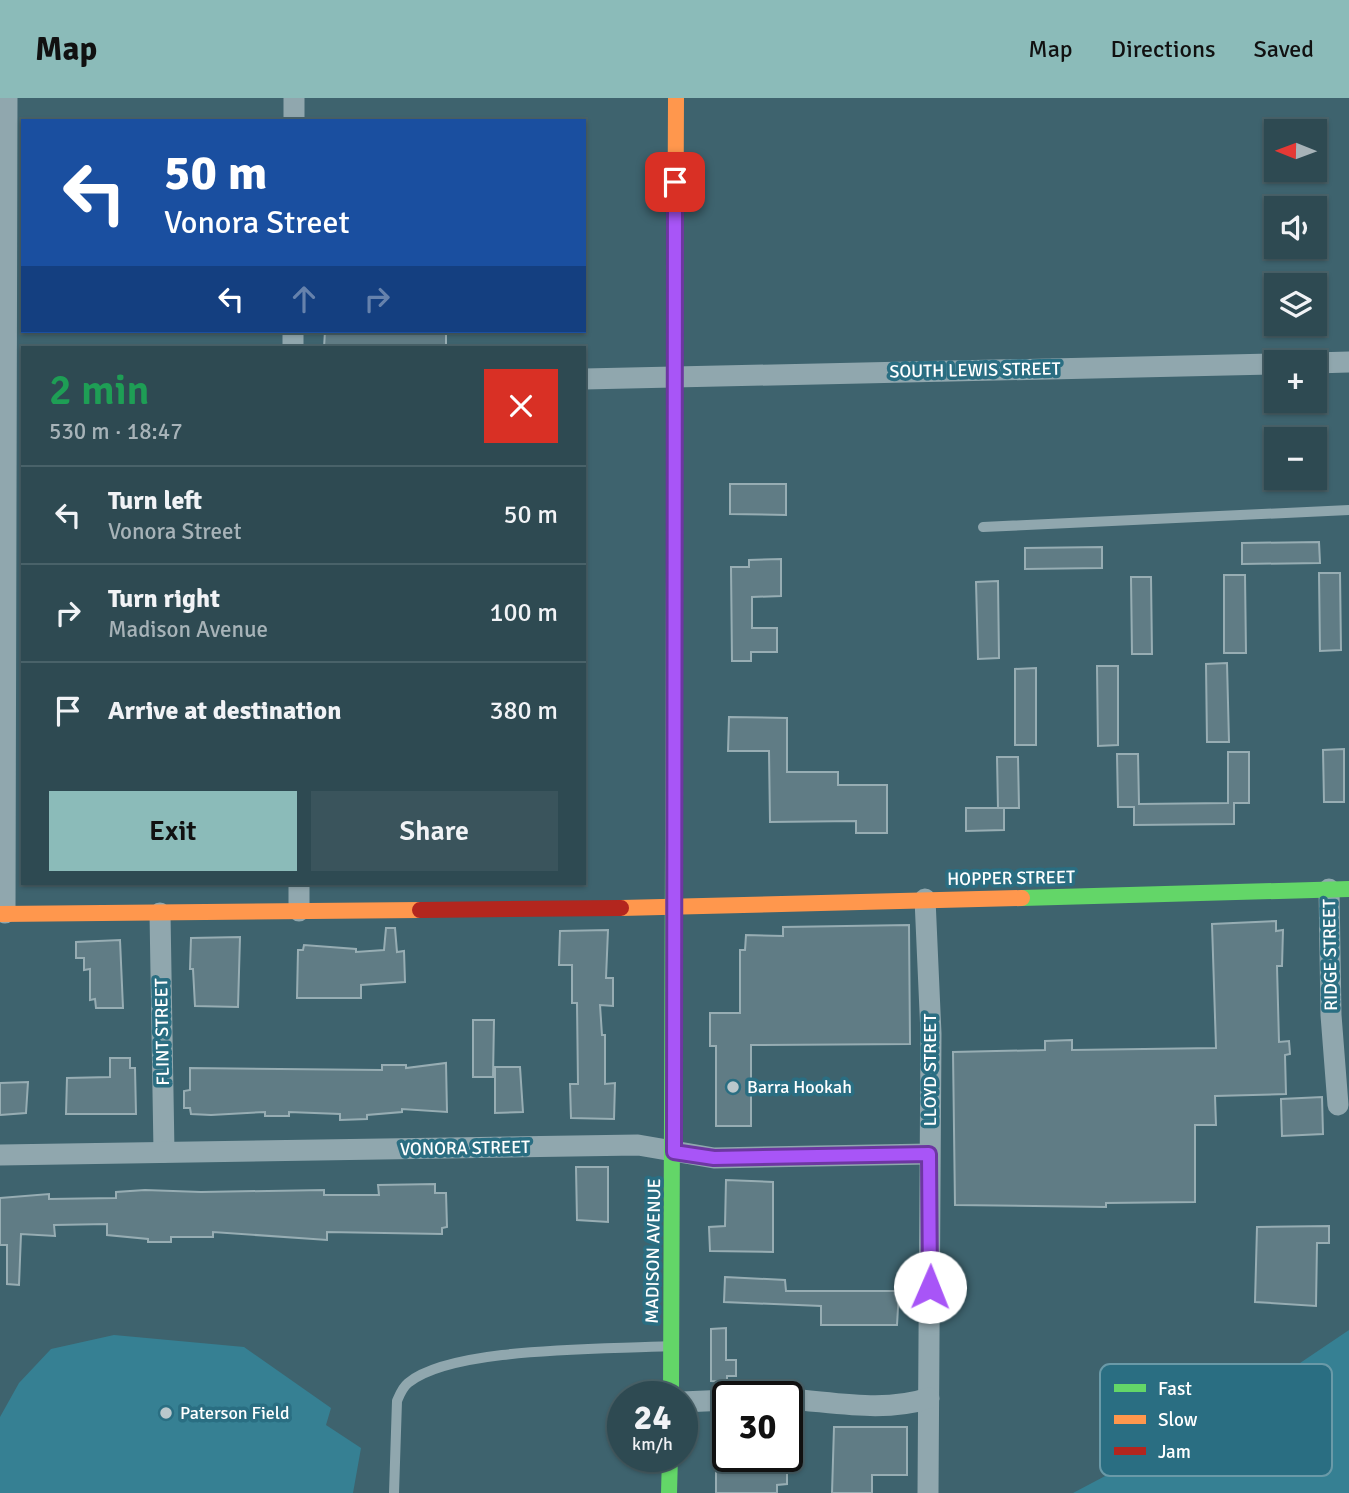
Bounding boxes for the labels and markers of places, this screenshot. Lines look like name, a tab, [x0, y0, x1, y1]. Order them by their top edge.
pin	[645, 152, 705, 212]
place label: Barra Hookah	[747, 1076, 852, 1098]
marker: Barra Hookah	[725, 1079, 741, 1095]
place label: Paterson Field	[180, 1402, 290, 1424]
marker: Paterson Field	[158, 1405, 174, 1421]

